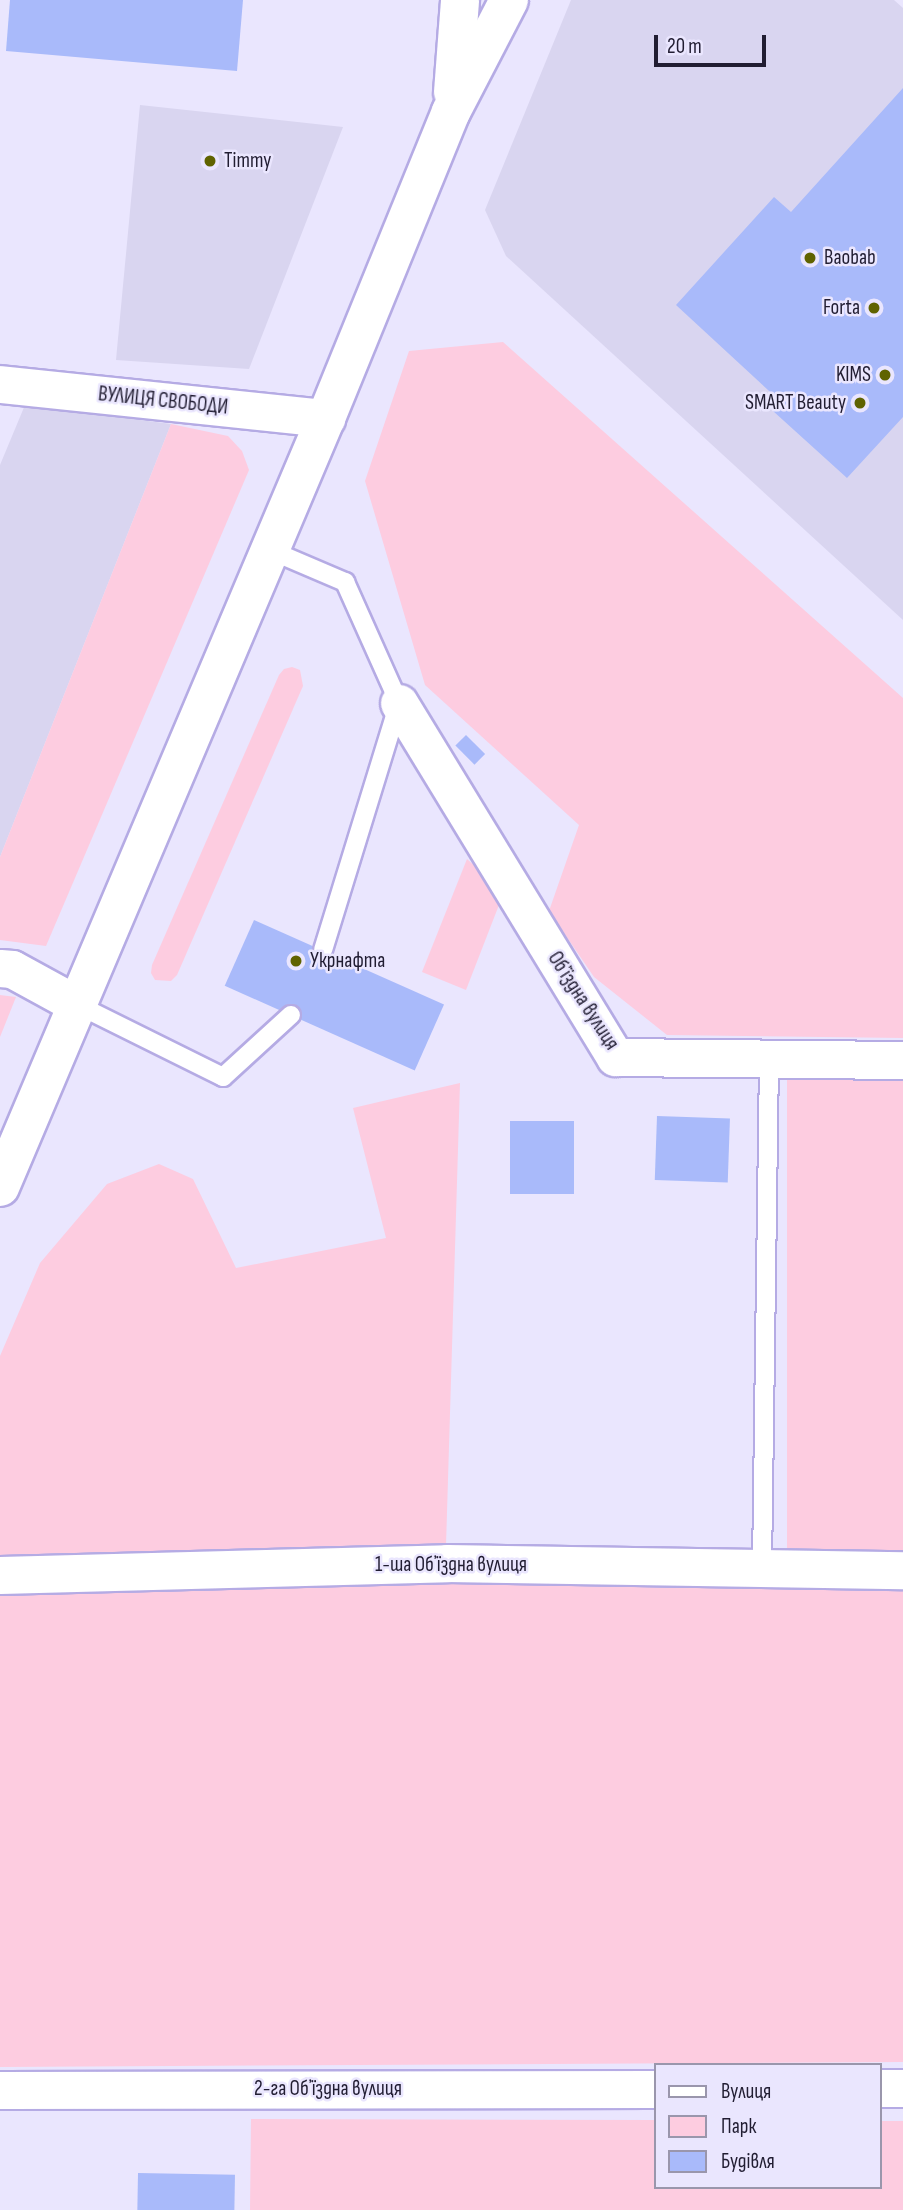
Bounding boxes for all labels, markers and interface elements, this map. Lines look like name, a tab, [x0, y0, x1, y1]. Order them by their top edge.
scale bar	[658, 21, 770, 65]
text: 20 m	[667, 34, 702, 59]
place label: Timmy	[224, 148, 271, 174]
marker: Timmy	[202, 153, 218, 169]
place label: Baobab	[824, 245, 876, 271]
marker: Baobab	[802, 250, 818, 266]
place label: Forta	[823, 295, 860, 321]
marker: Forta	[866, 300, 882, 316]
place label: KIMS	[836, 362, 871, 388]
marker: KIMS	[877, 367, 893, 383]
street label: ВУЛИЦЯ СВОБОДИ	[97, 382, 229, 420]
place label: SMART Beauty	[745, 390, 846, 416]
marker: SMART Beauty	[852, 395, 868, 411]
street label: Обʼїздна вулиця	[542, 947, 624, 1055]
place label: Укрнафта	[310, 948, 385, 974]
marker: Укрнафта	[288, 953, 304, 969]
street label: 1-ша Обʼїздна вулиця	[375, 1552, 527, 1578]
legend	[654, 2063, 882, 2189]
street label: 2-га Обʼїздна вулиця	[254, 2076, 402, 2102]
text: Вулиця	[721, 2079, 771, 2104]
text: Парк	[721, 2114, 756, 2139]
text: Будівля	[721, 2149, 775, 2174]

